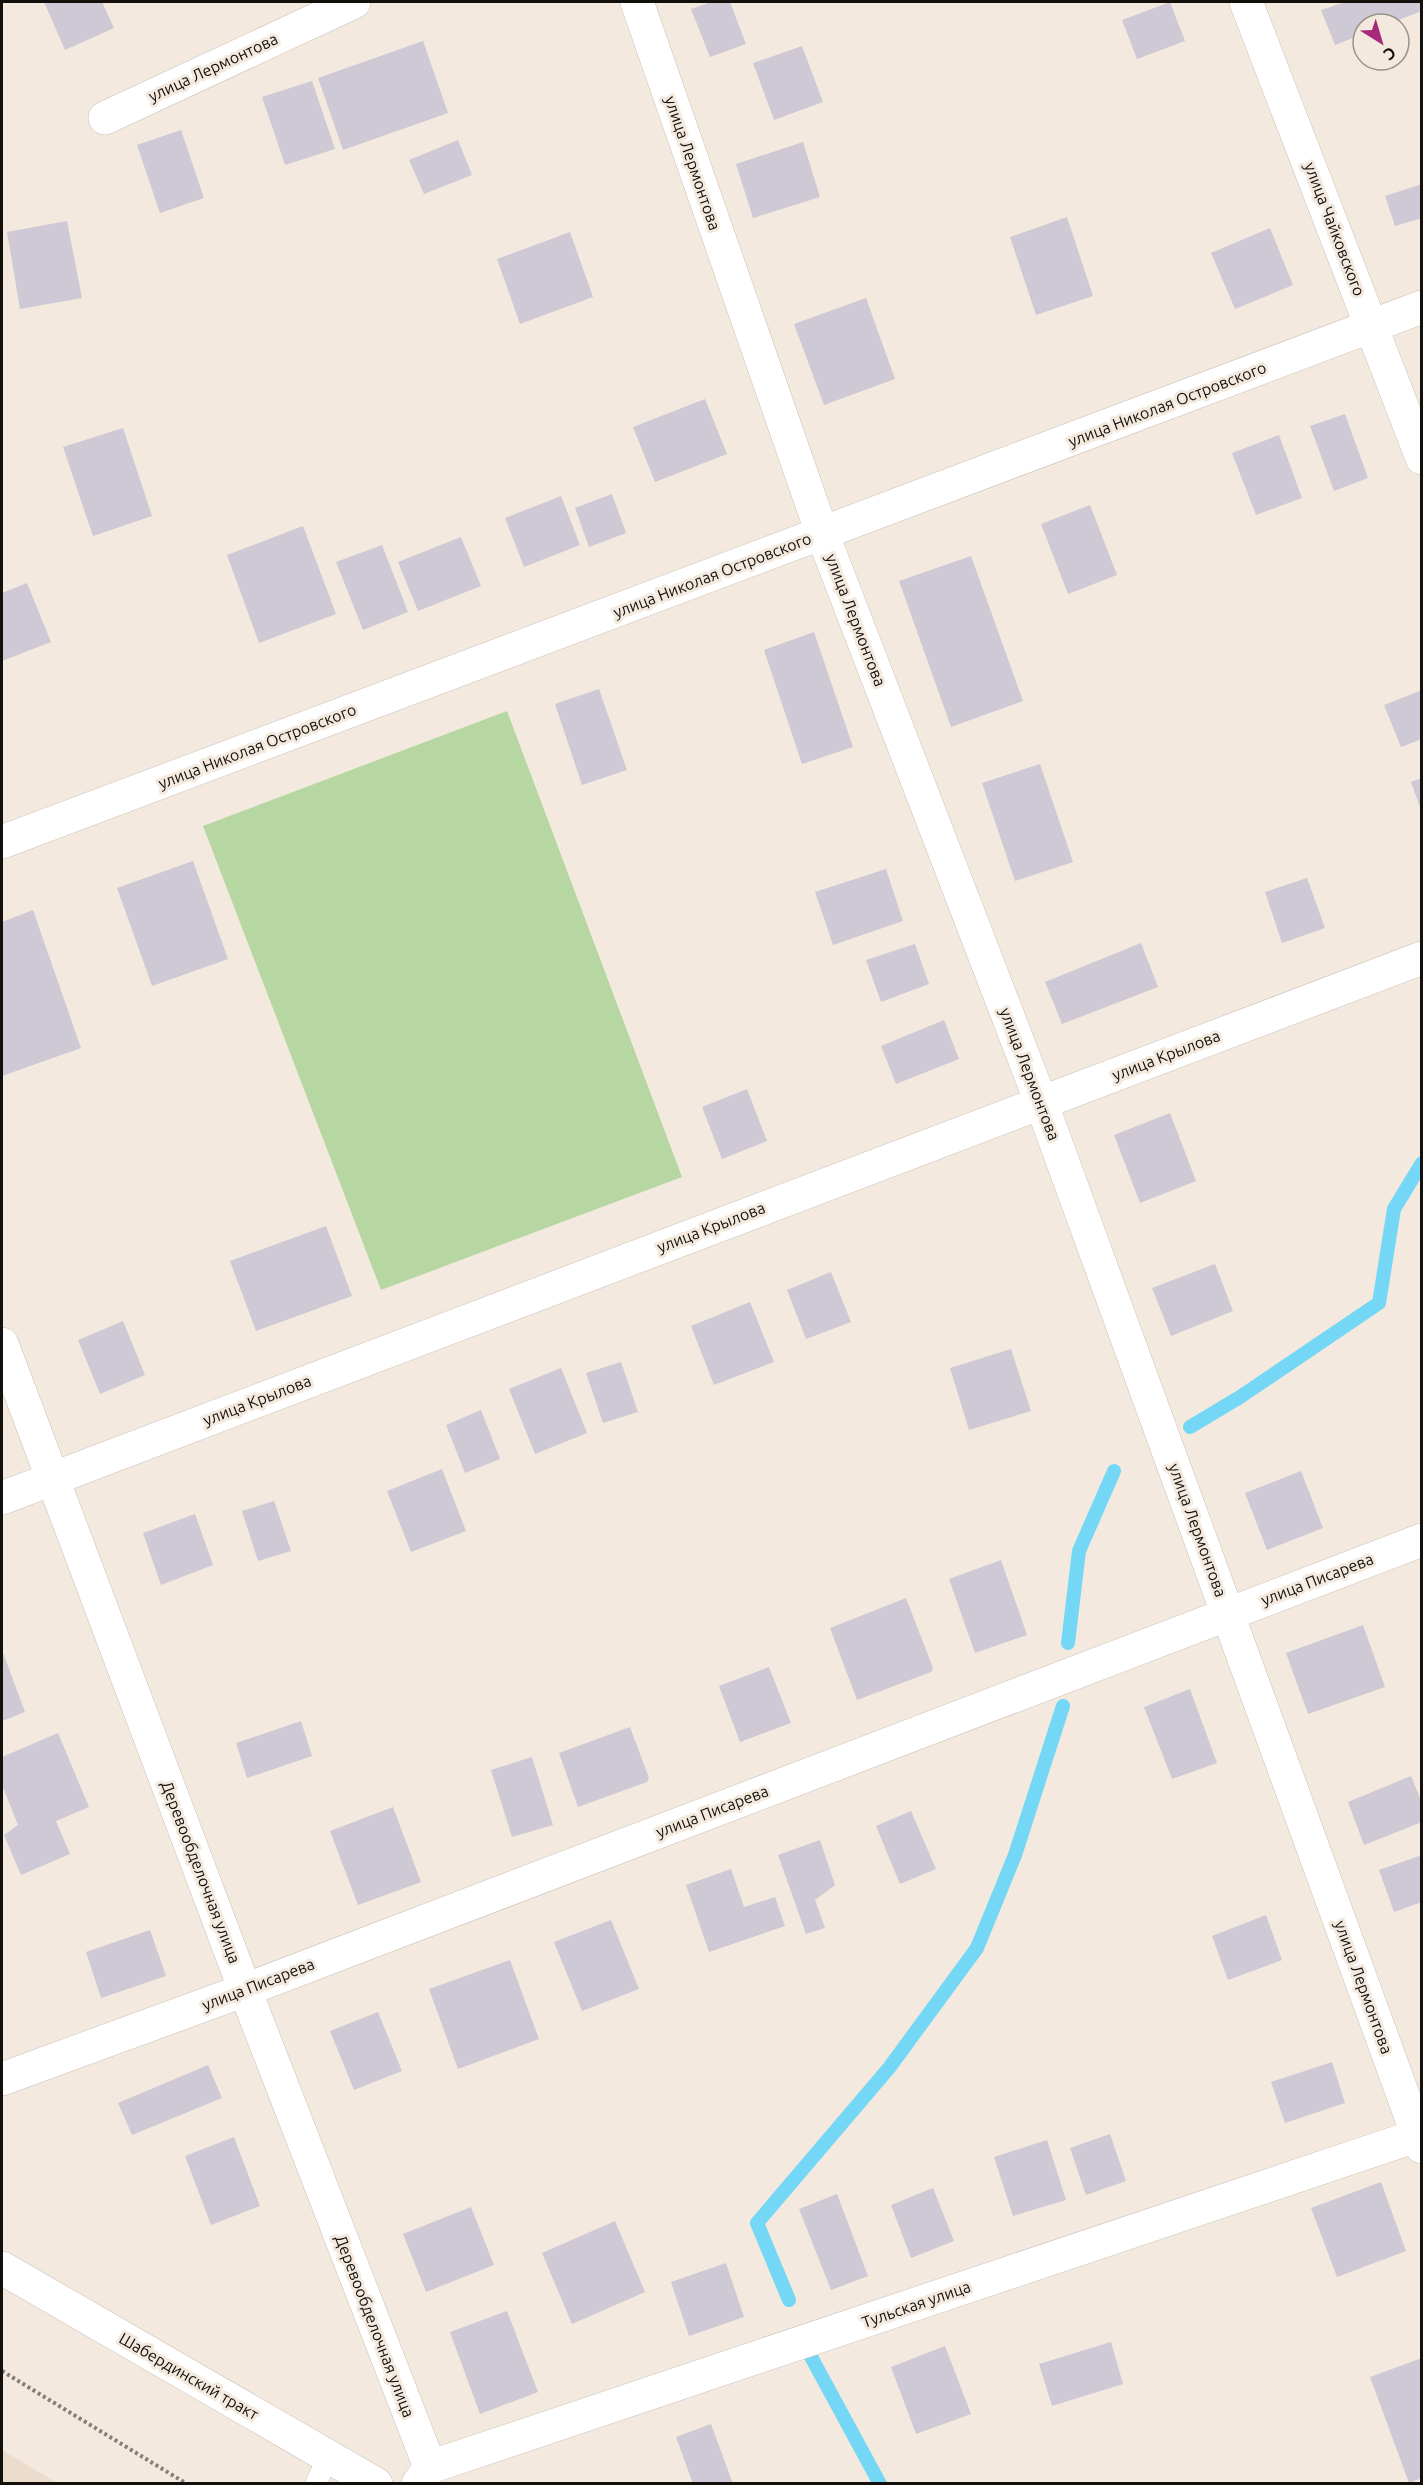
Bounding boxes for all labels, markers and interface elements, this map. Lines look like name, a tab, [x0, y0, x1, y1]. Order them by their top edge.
north arrow	[1351, 12, 1411, 72]
street label: улица Лермонтова	[145, 29, 281, 105]
text: С	[1381, 44, 1400, 64]
street label: улица Лермонтова	[662, 94, 724, 232]
street label: улица Чайковского	[1301, 160, 1369, 298]
street label: улица Николая Островского	[1066, 358, 1268, 450]
street label: улица Николая Островского	[611, 529, 813, 621]
street label: улица Лермонтова	[822, 551, 890, 689]
street label: улица Николая Островского	[156, 700, 358, 792]
street label: улица Лермонтова	[996, 1005, 1064, 1143]
street label: улица Крылова	[1109, 1026, 1223, 1084]
street label: улица Крылова	[654, 1198, 768, 1256]
street label: улица Крылова	[200, 1371, 314, 1429]
street label: улица Лермонтова	[1166, 1461, 1230, 1599]
street label: улица Писарева	[1258, 1549, 1376, 1609]
street label: Деревообделочная улица	[158, 1778, 244, 1966]
street label: улица Писарева	[653, 1781, 771, 1841]
street label: улица Лермонтова	[1332, 1918, 1396, 2056]
street label: улица Писарева	[199, 1954, 317, 2014]
street label: Деревообделочная улица	[332, 2232, 418, 2420]
street label: Тульская улица	[859, 2277, 973, 2331]
street label: Шабердинский тракт	[116, 2329, 262, 2423]

